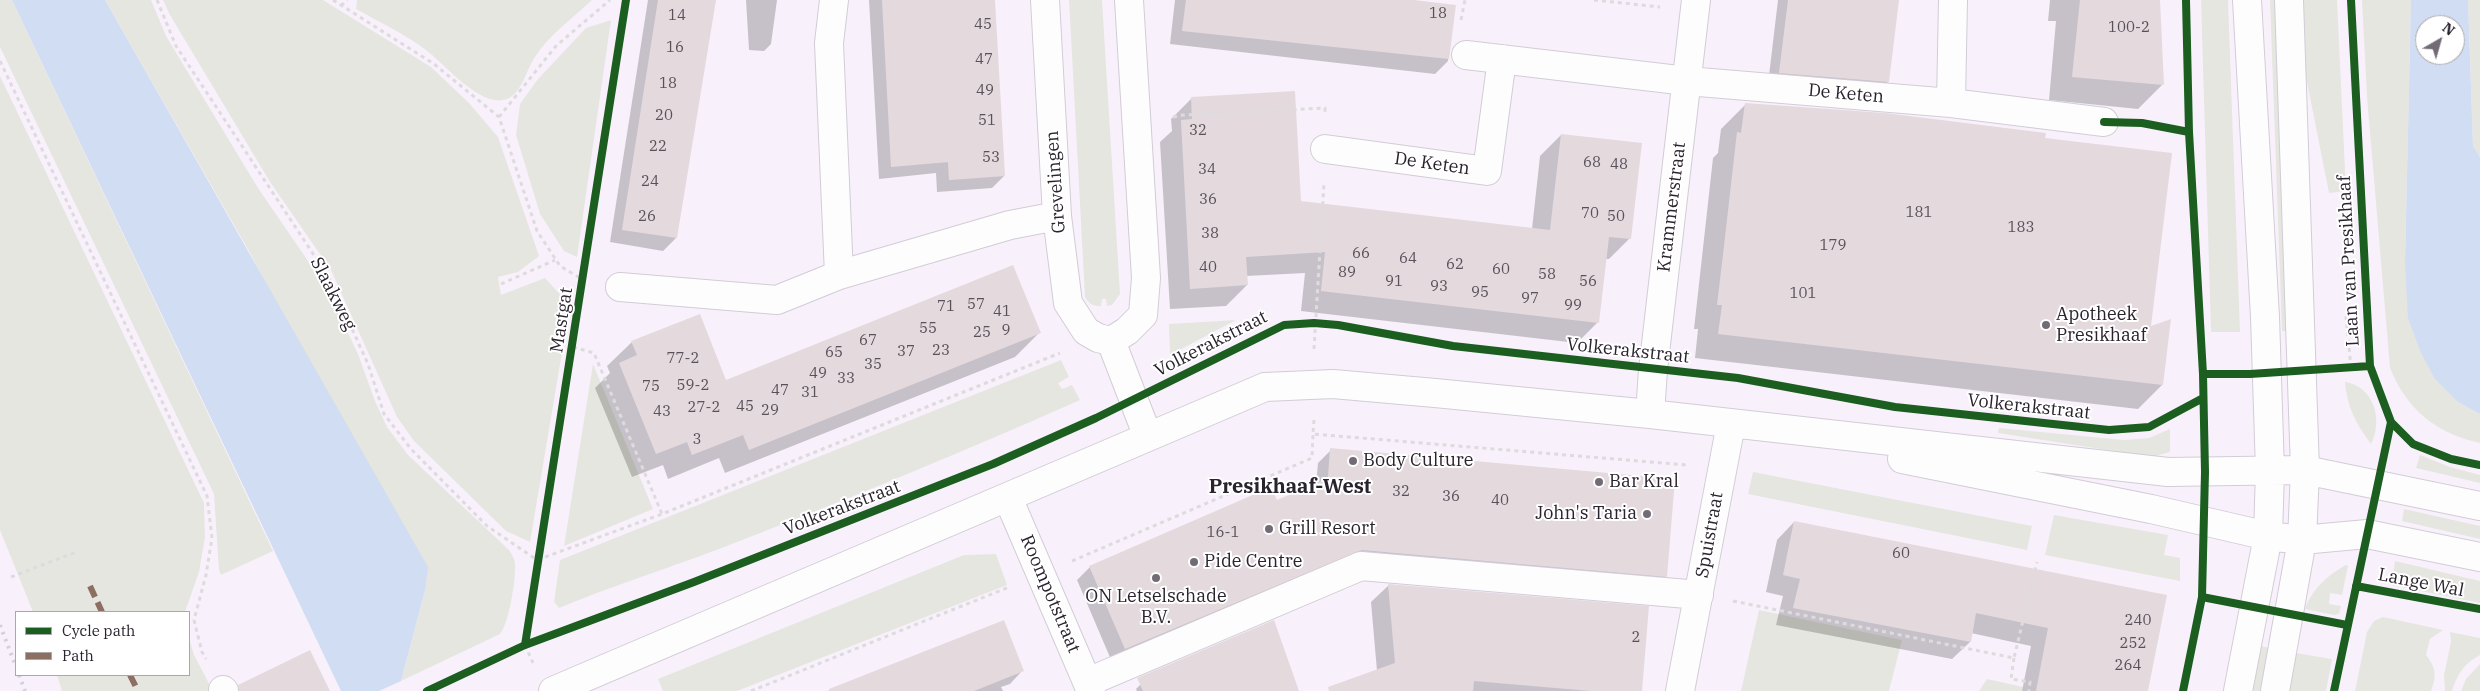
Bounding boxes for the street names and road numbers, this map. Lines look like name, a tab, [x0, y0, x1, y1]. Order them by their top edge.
street label: De Keten	[1807, 80, 1885, 108]
street label: Grevelingen	[1042, 130, 1070, 234]
street label: Krammerstraat	[1653, 141, 1691, 273]
street label: De Keten	[1393, 148, 1471, 180]
street label: Laan van Presikhaaf	[2334, 175, 2364, 347]
street label: Slaakweg	[305, 254, 361, 334]
street label: Mastgat	[546, 286, 578, 354]
street label: Volkerakstraat	[1151, 306, 1271, 382]
street label: Volkerakstraat	[1565, 334, 1691, 368]
street label: Volkerakstraat	[1966, 390, 2092, 424]
street label: Volkerakstraat	[780, 476, 904, 540]
street label: Spuistraat	[1692, 490, 1728, 580]
street label: Roompotstraat	[1015, 532, 1085, 656]
street label: Lange Wal	[2376, 564, 2466, 602]

